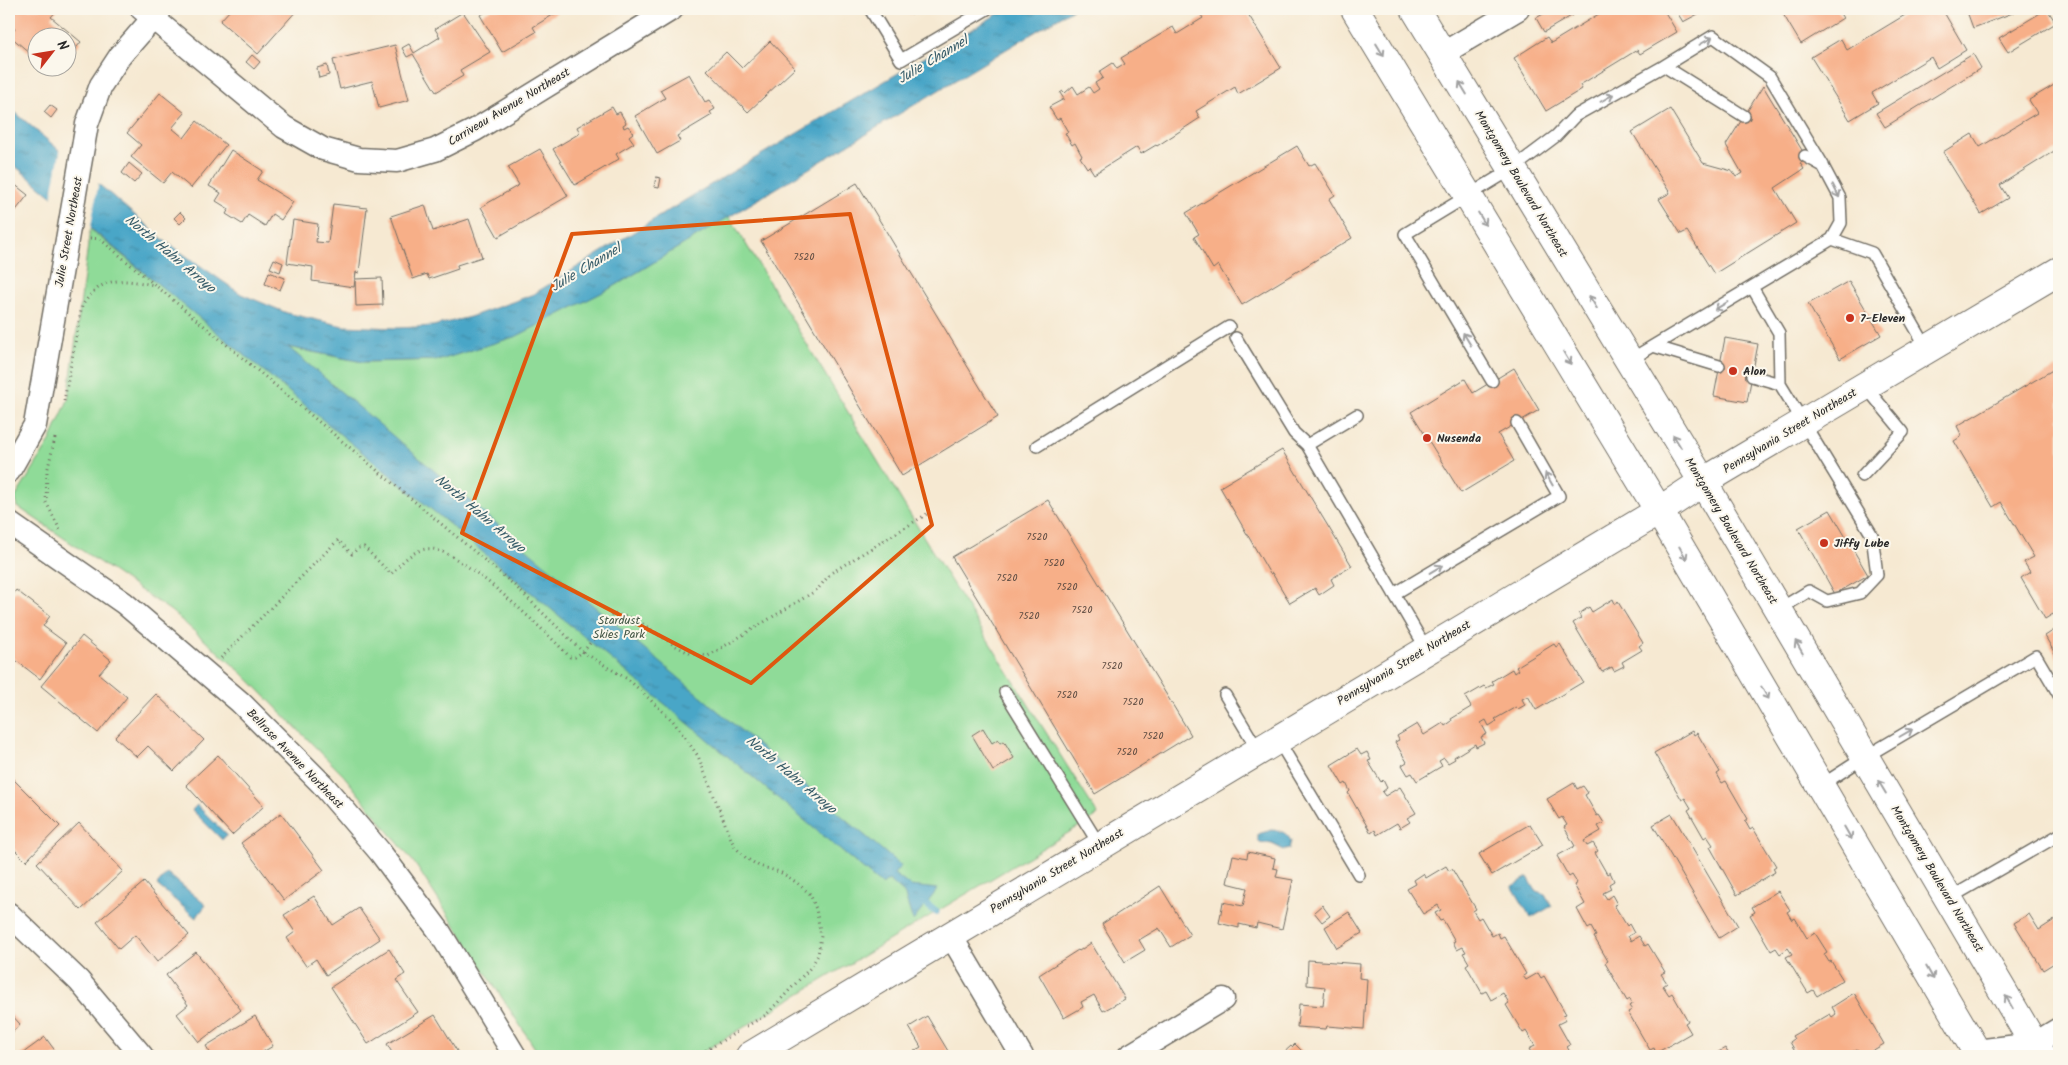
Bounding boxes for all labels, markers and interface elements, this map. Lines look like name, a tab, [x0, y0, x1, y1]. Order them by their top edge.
north arrow	[28, 28, 78, 78]
water label: Julie Channel	[893, 29, 975, 90]
text: N	[51, 36, 74, 55]
one-way arrow	[1698, 36, 1713, 46]
one-way arrow	[1376, 43, 1386, 57]
street label: Carriveau Avenue Northeast	[444, 63, 574, 151]
one-way arrow	[1457, 82, 1467, 96]
one-way arrow	[1599, 93, 1614, 102]
street label: Montgomery Boulevard Northeast	[1469, 107, 1573, 261]
street label: Julie Street Northeast	[50, 175, 88, 289]
one-way arrow	[1832, 183, 1841, 198]
water label: North Hahn Arroyo	[120, 209, 221, 300]
one-way arrow	[1478, 212, 1488, 226]
water label: Julie Channel	[546, 237, 628, 298]
house number: 7520	[794, 249, 814, 265]
one-way arrow	[1587, 295, 1597, 309]
one-way arrow	[1715, 301, 1729, 311]
place label: 7-Eleven	[1860, 309, 1906, 328]
marker: 7-Eleven	[1844, 312, 1856, 324]
one-way arrow	[1462, 333, 1472, 347]
one-way arrow	[1562, 351, 1572, 365]
place label: Alon	[1743, 362, 1766, 381]
marker: Alon	[1727, 365, 1739, 377]
street label: Pennsylvania Street Northeast	[1719, 383, 1861, 479]
place label: Nusenda	[1437, 429, 1481, 448]
marker: Nusenda	[1421, 432, 1433, 444]
one-way arrow	[1672, 434, 1682, 448]
street label: Montgomery Boulevard Northeast	[1679, 454, 1783, 608]
water label: North Hahn Arroyo	[430, 469, 531, 560]
one-way arrow	[1544, 471, 1554, 486]
house number: 7520	[1027, 529, 1047, 545]
place label: Jiffy Lube	[1834, 534, 1889, 553]
marker: Jiffy Lube	[1818, 537, 1830, 549]
one-way arrow	[1679, 545, 1689, 559]
house number: 7520	[1044, 555, 1064, 571]
one-way arrow	[1428, 564, 1442, 574]
house number: 7520	[997, 570, 1017, 586]
house number: 7520	[1057, 579, 1077, 595]
house number: 7520	[1072, 602, 1092, 618]
house number: 7520	[1019, 608, 1039, 624]
park label: Stardust Skies Park	[593, 611, 645, 644]
street label: Pennsylvania Street Northeast	[1333, 615, 1475, 711]
one-way arrow	[1794, 640, 1804, 654]
house number: 7520	[1102, 658, 1122, 674]
one-way arrow	[1761, 685, 1771, 699]
house number: 7520	[1057, 687, 1077, 703]
house number: 7520	[1123, 694, 1143, 710]
street label: Bellrose Avenue Northeast	[242, 704, 348, 814]
house number: 7520	[1143, 728, 1163, 744]
one-way arrow	[1899, 728, 1913, 738]
water label: North Hahn Arroyo	[741, 730, 842, 821]
house number: 7520	[1117, 744, 1137, 760]
one-way arrow	[1876, 780, 1886, 794]
street label: Montgomery Boulevard Northeast	[1885, 802, 1989, 956]
street label: Pennsylvania Street Northeast	[986, 823, 1128, 919]
one-way arrow	[1843, 825, 1853, 839]
one-way arrow	[1926, 965, 1935, 980]
one-way arrow	[2003, 995, 2013, 1009]

